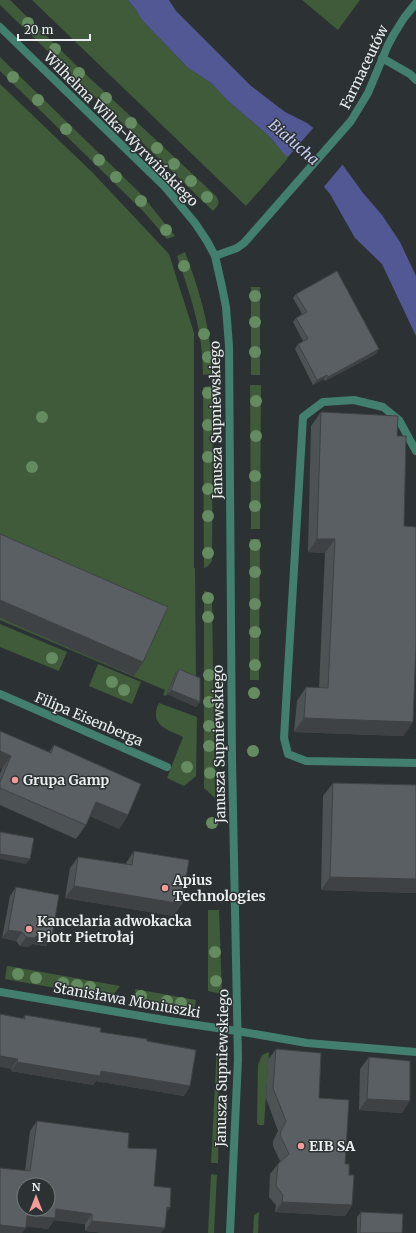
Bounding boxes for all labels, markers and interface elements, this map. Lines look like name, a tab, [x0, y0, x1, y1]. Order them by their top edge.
scale bar	[18, 16, 90, 42]
text: 20 m	[24, 22, 53, 37]
street label: Farmaceutów	[336, 22, 392, 112]
street label: Wilhelma Wilka-Wyrwińskiego	[39, 47, 202, 210]
water label: Białucha	[265, 115, 323, 169]
street label: Janusza Supniewskiego	[206, 341, 226, 500]
street label: Janusza Supniewskiego	[209, 665, 229, 824]
street label: Filipa Eisenberga	[32, 688, 146, 750]
place label: Grupa Gamp	[23, 771, 109, 789]
marker: Grupa Gamp	[10, 775, 20, 785]
place label: Apius Technologies	[172, 871, 266, 905]
marker: Apius Technologies	[160, 883, 170, 893]
place label: Kancelaria adwokacka Piotr Pietrołaj	[37, 912, 192, 946]
marker: Kancelaria adwokacka Piotr Pietrołaj	[24, 924, 34, 934]
street label: Stanisława Moniuszki	[52, 978, 202, 1022]
street label: Janusza Supniewskiego	[212, 989, 232, 1148]
place label: EIB SA	[309, 1137, 356, 1155]
marker: EIB SA	[296, 1141, 306, 1151]
north arrow	[16, 1177, 56, 1217]
text: N	[32, 1180, 41, 1194]

